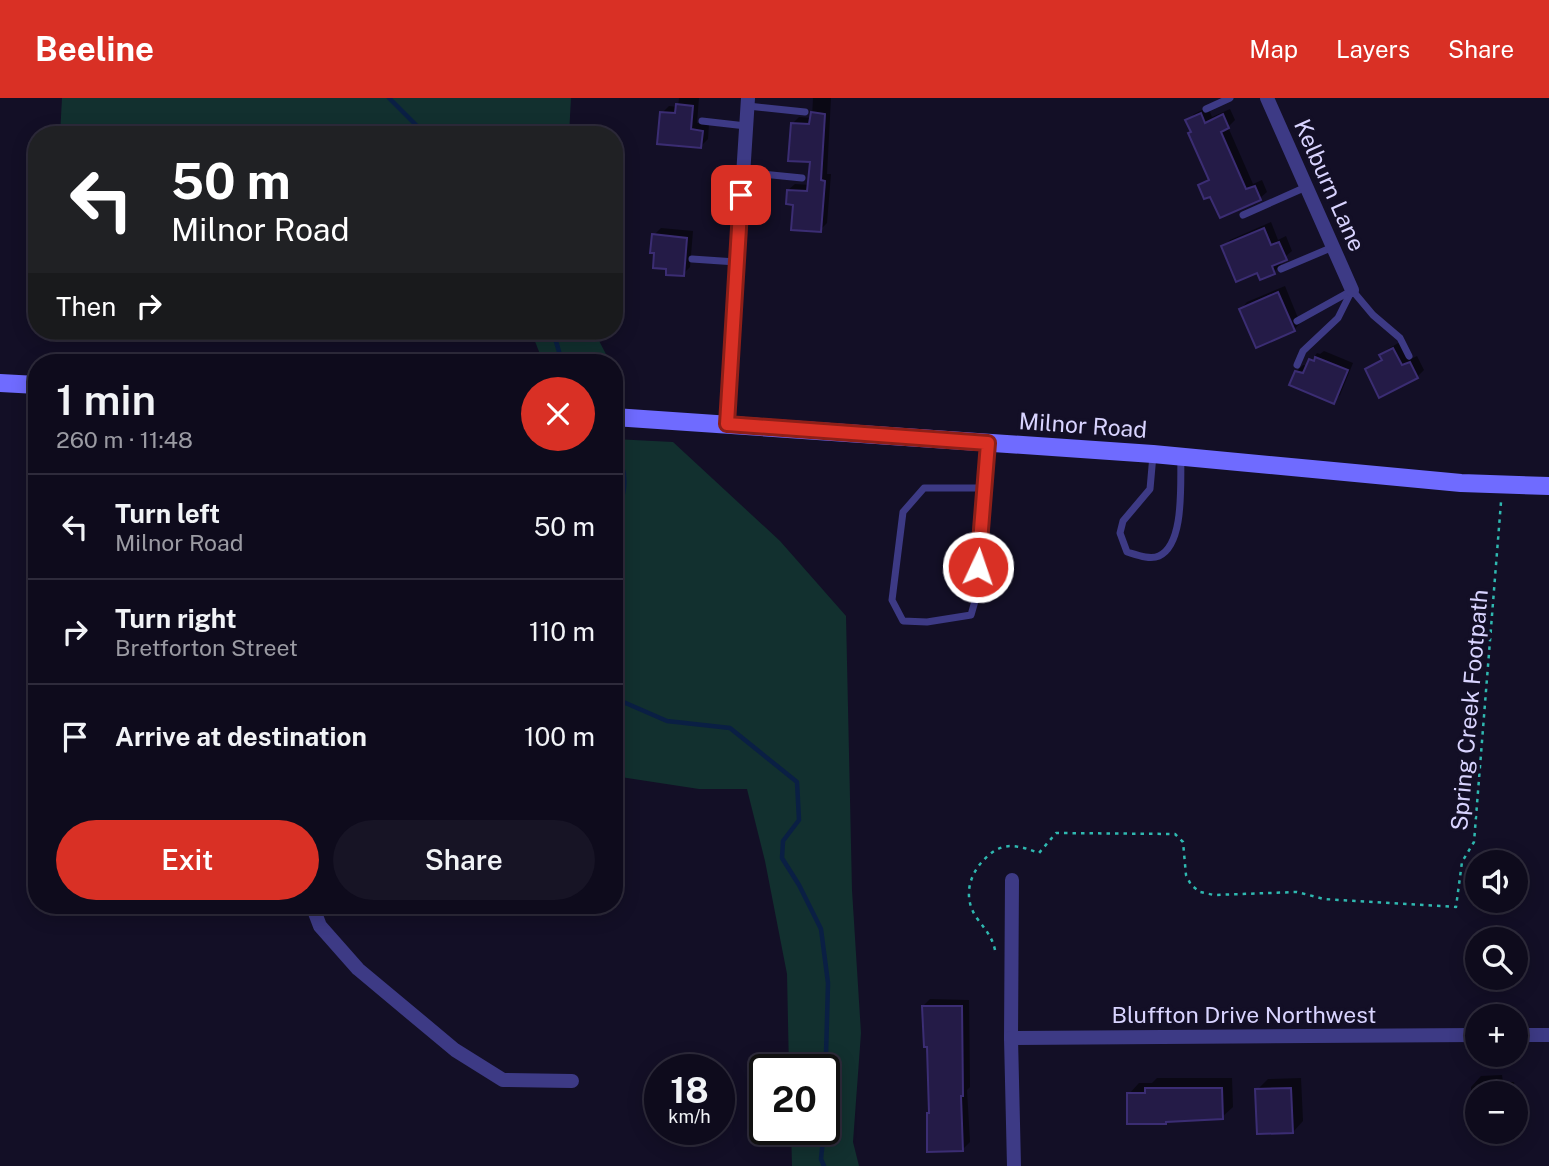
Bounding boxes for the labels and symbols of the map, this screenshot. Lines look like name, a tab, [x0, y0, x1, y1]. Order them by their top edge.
street label: Kelburn Lane	[1289, 115, 1371, 255]
pin	[711, 165, 771, 225]
street label: Milnor Road	[1018, 407, 1148, 443]
position arrow	[941, 530, 1015, 604]
street label: Spring Creek Footpath	[1445, 588, 1493, 832]
street label: Bluffton Drive Northwest	[1112, 1001, 1376, 1028]
speed limit sign: 20	[749, 1054, 840, 1145]

